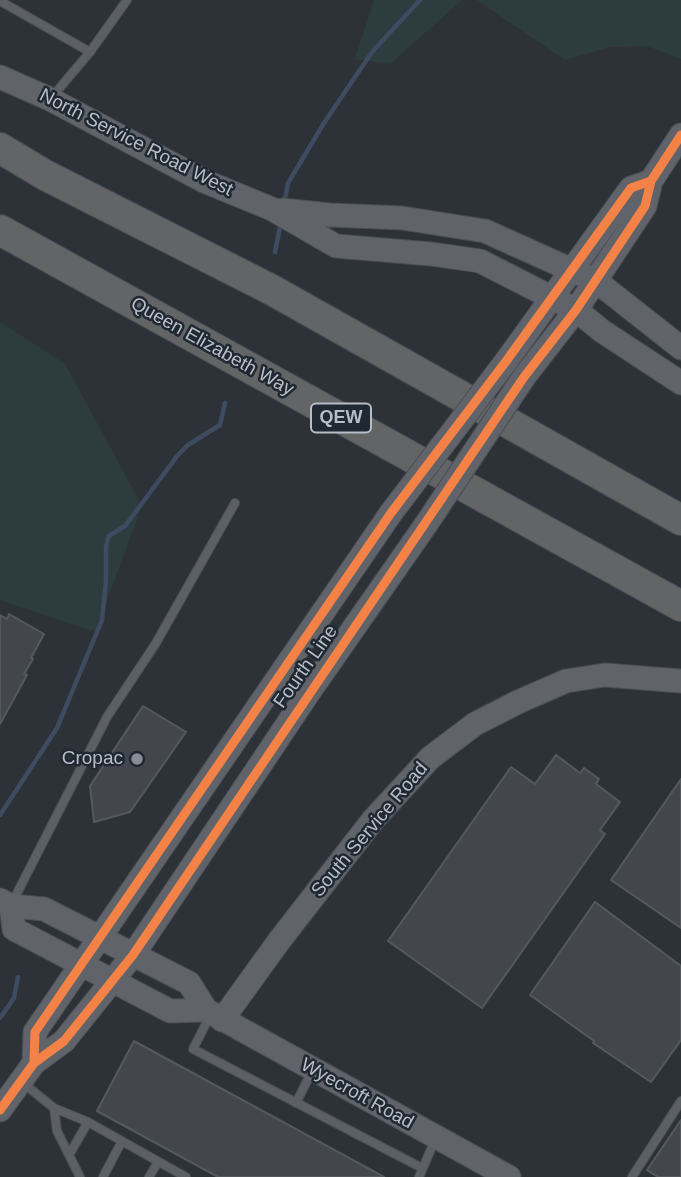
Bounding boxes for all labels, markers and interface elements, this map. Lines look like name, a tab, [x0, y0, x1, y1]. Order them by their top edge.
street label: North Service Road West	[35, 84, 237, 202]
street label: Queen Elizabeth Way	[126, 293, 298, 401]
road number: QEW	[311, 404, 371, 432]
street label: Fourth Line	[269, 621, 343, 713]
place label: Cropac	[62, 748, 123, 770]
marker: Cropac	[129, 751, 145, 767]
street label: South Service Road	[307, 758, 433, 902]
street label: Wyecroft Road	[297, 1054, 417, 1134]

